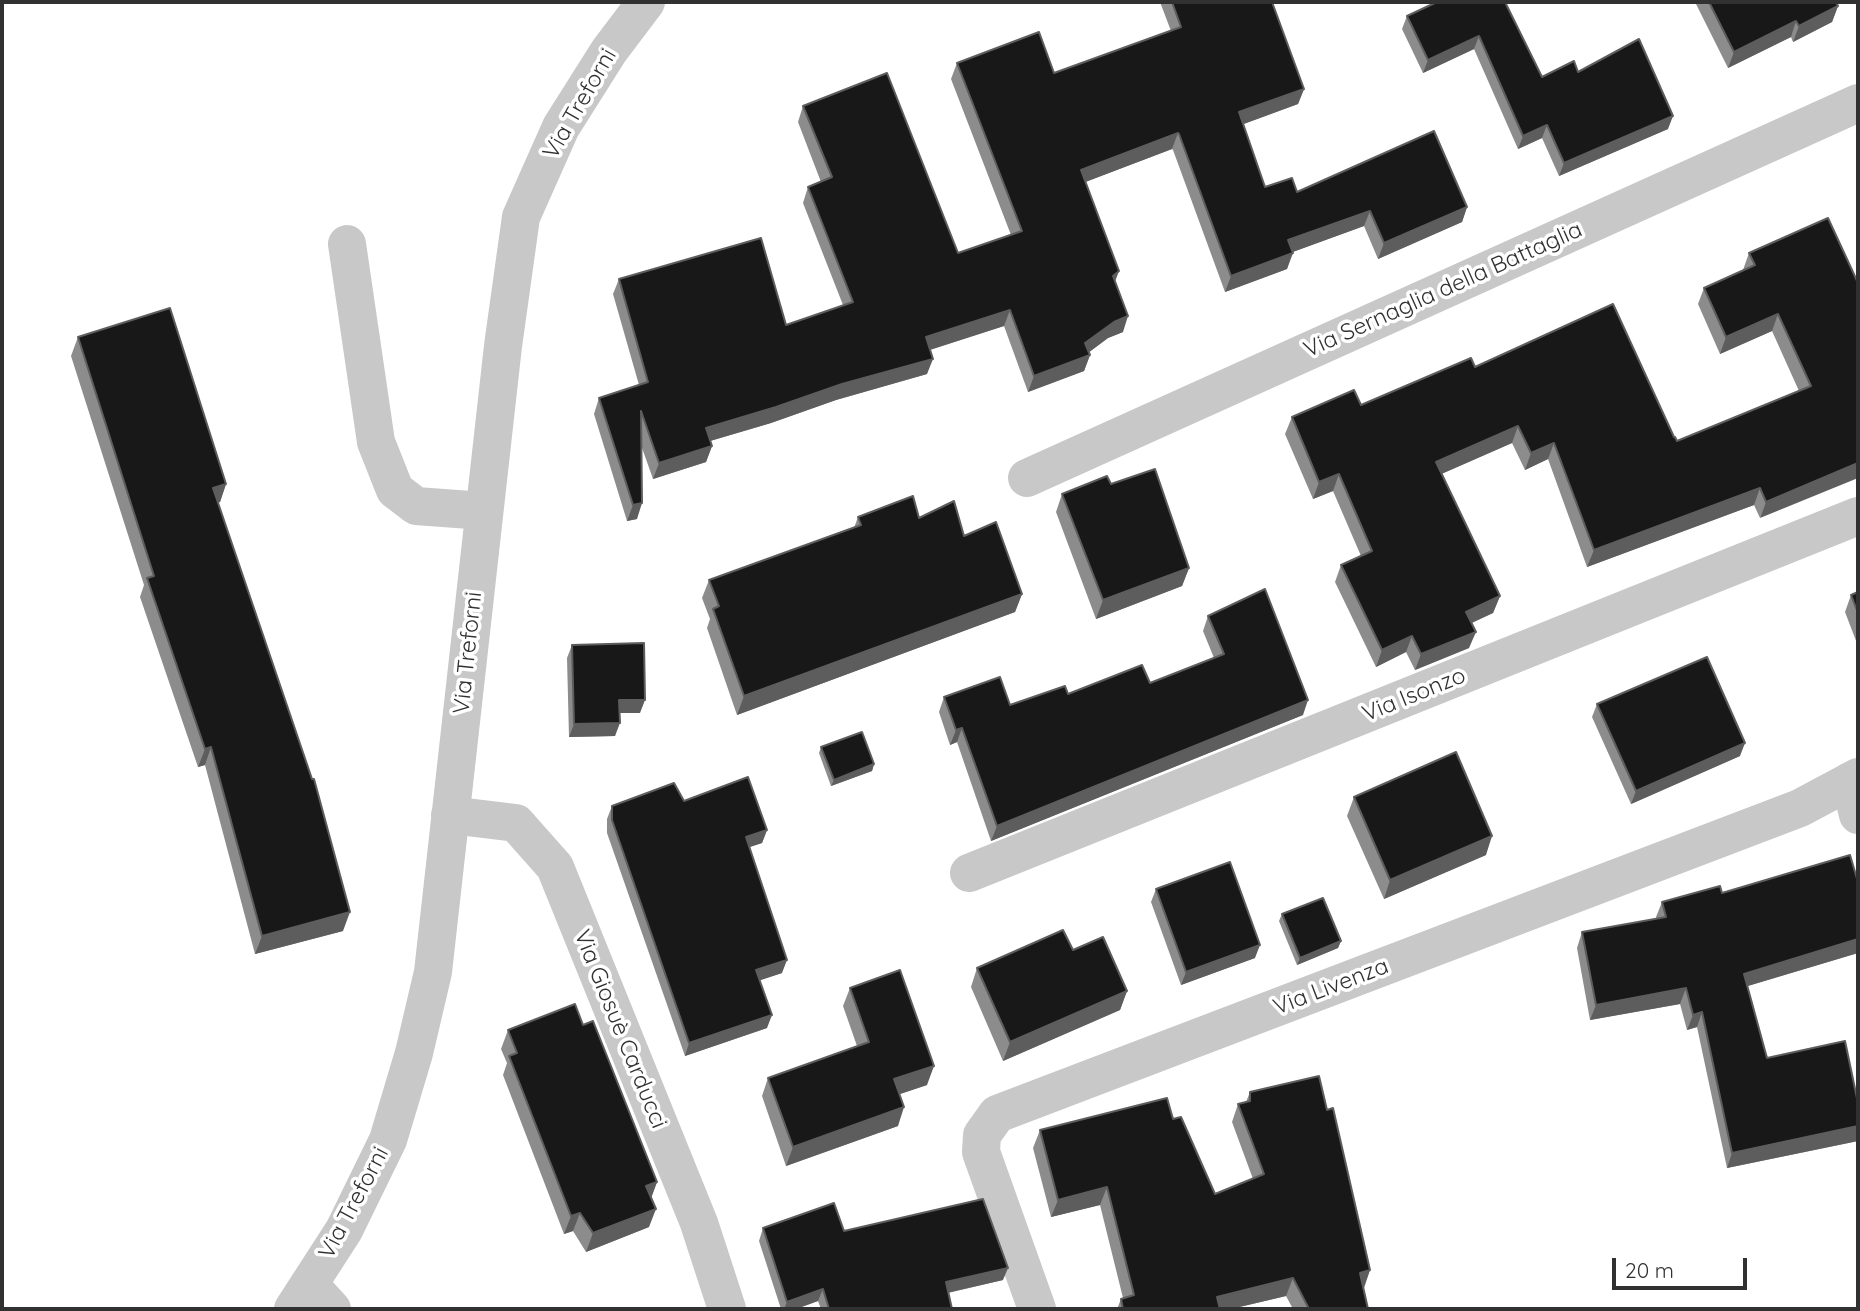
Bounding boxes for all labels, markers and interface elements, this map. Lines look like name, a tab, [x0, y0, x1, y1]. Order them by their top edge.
street label: Via Treforni	[537, 44, 623, 164]
street label: Via Sernaglia della Battaglia	[1299, 216, 1587, 364]
street label: Via Treforni	[448, 591, 488, 715]
street label: Via Isonzo	[1358, 662, 1470, 728]
street label: Via Giosuè Carducci	[568, 926, 672, 1132]
street label: Via Livenza	[1270, 952, 1392, 1022]
street label: Via Treforni	[313, 1142, 395, 1264]
scale bar	[1615, 1244, 1750, 1288]
text: 20 m	[1625, 1257, 1674, 1283]

